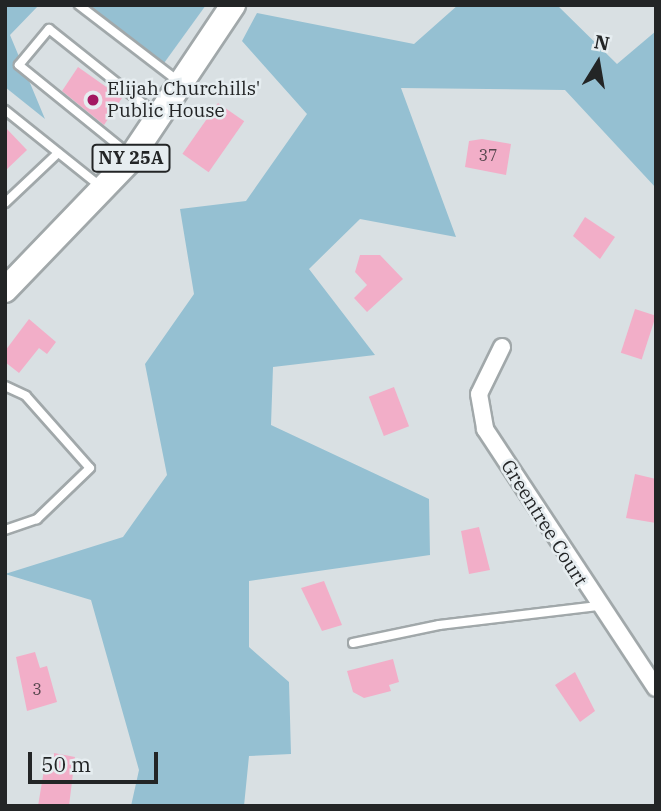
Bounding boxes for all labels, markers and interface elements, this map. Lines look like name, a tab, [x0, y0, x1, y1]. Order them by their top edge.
north arrow	[563, 28, 633, 98]
text: N	[592, 29, 612, 56]
place label: Elijah Churchills' Public House	[107, 78, 260, 122]
marker: Elijah Churchills' Public House	[85, 92, 101, 108]
road number: NY 25A	[91, 144, 171, 173]
house number: 37	[478, 145, 498, 165]
street label: Greentree Court	[496, 456, 592, 590]
house number: 3	[32, 679, 42, 699]
scale bar	[32, 738, 161, 782]
text: 50 m	[41, 750, 91, 778]

